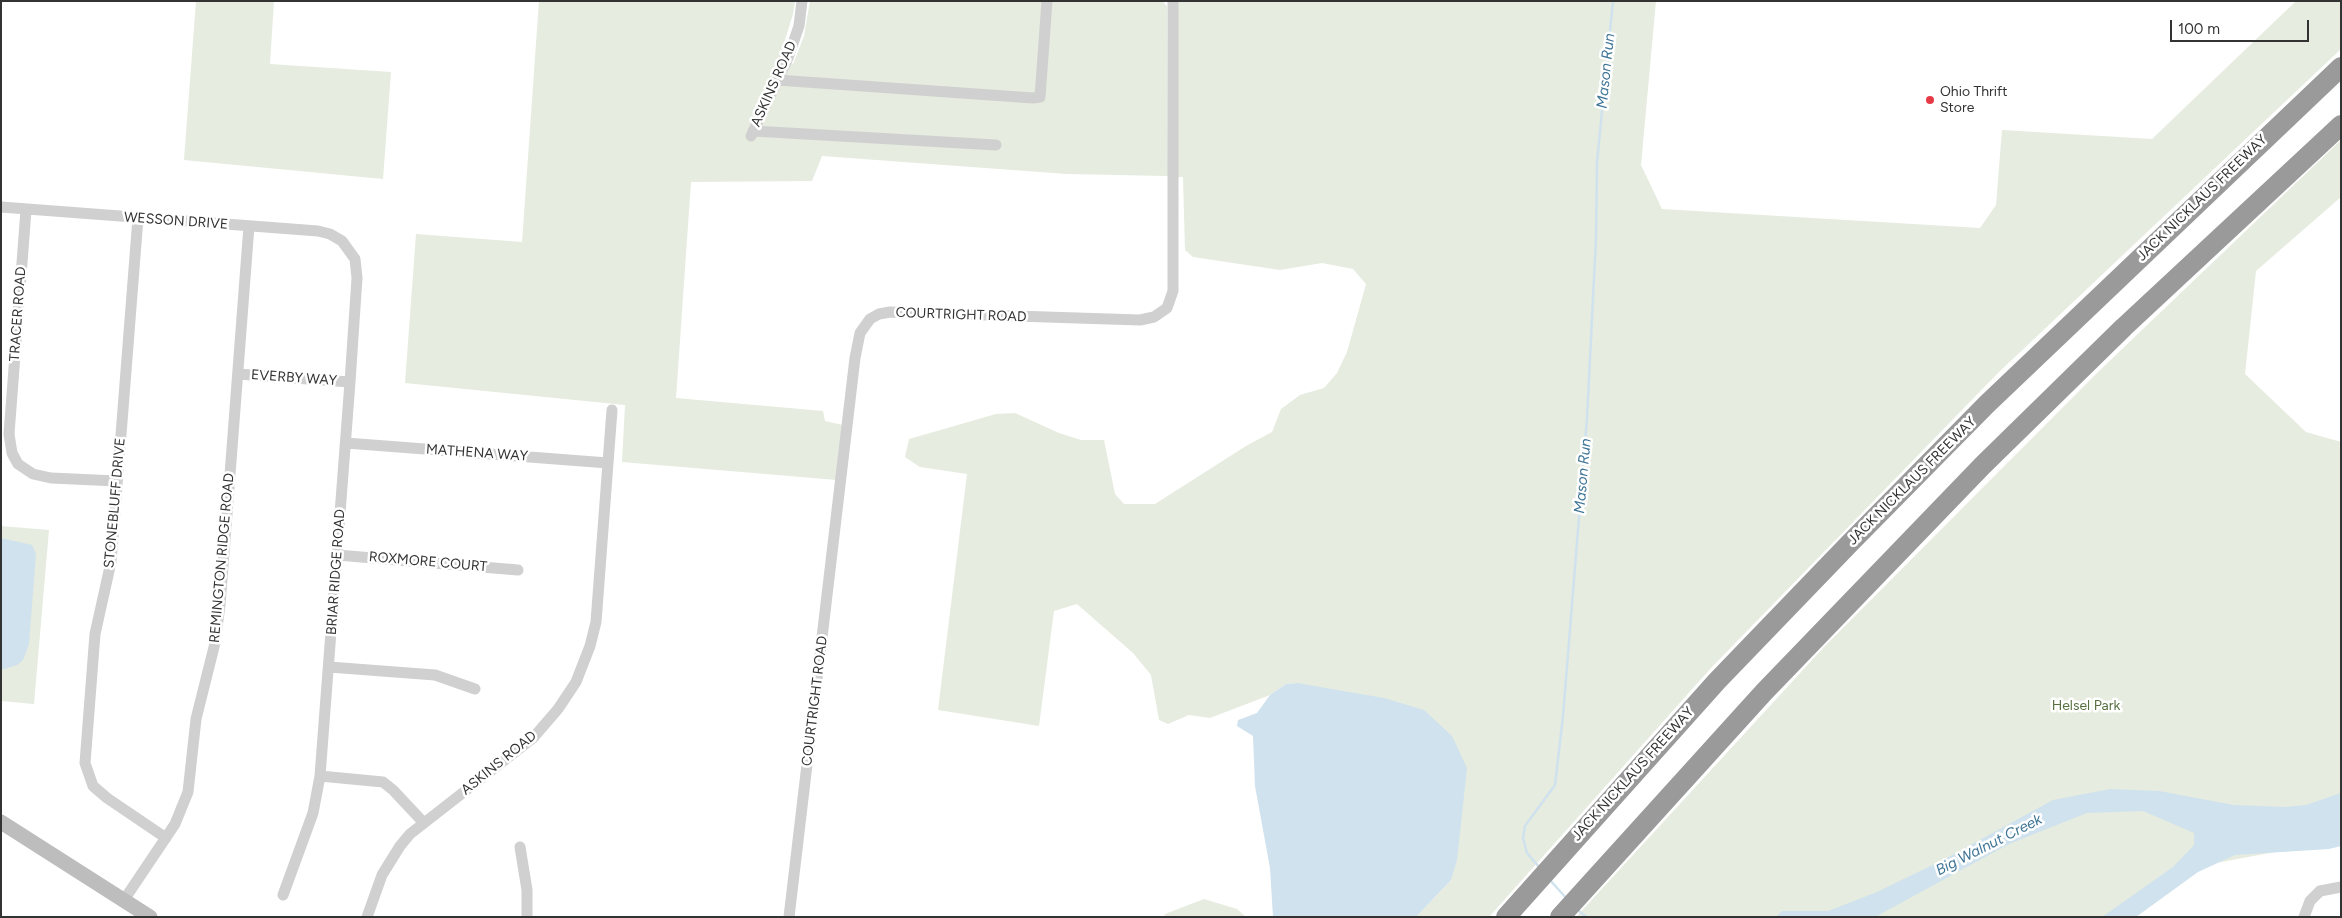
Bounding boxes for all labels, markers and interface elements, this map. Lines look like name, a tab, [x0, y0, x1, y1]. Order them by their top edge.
scale bar	[2172, 10, 2311, 42]
text: 100 m	[2178, 20, 2220, 38]
water label: Mason Run	[1593, 33, 1619, 109]
street label: ASKINS ROAD	[748, 39, 800, 129]
place label: Ohio Thrift Store	[1940, 84, 2007, 116]
marker: Ohio Thrift Store	[1924, 94, 1936, 106]
street label: JACK NICKLAUS FREEWAY	[2134, 131, 2270, 265]
street label: WESSON DRIVE	[123, 209, 229, 233]
street label: TRACER ROAD	[6, 266, 30, 362]
street label: COURTRIGHT ROAD	[895, 304, 1027, 326]
street label: EVERBY WAY	[250, 367, 338, 389]
street label: JACK NICKLAUS FREEWAY	[1844, 413, 1980, 549]
street label: STONEBLUFF DRIVE	[101, 437, 129, 569]
water label: Mason Run	[1571, 438, 1595, 514]
street label: MATHENA WAY	[425, 441, 529, 465]
street label: REMINGTON RIDGE ROAD	[206, 472, 238, 644]
street label: BRIAR RIDGE ROAD	[323, 509, 349, 635]
street label: ROXMORE COURT	[368, 548, 488, 576]
street label: COURTRIGHT ROAD	[799, 635, 831, 767]
park label: Helsel Park	[2052, 698, 2120, 714]
street label: JACK NICKLAUS FREEWAY	[1568, 704, 1698, 844]
street label: ASKINS ROAD	[458, 728, 540, 798]
water label: Big Walnut Creek	[1933, 810, 2045, 880]

